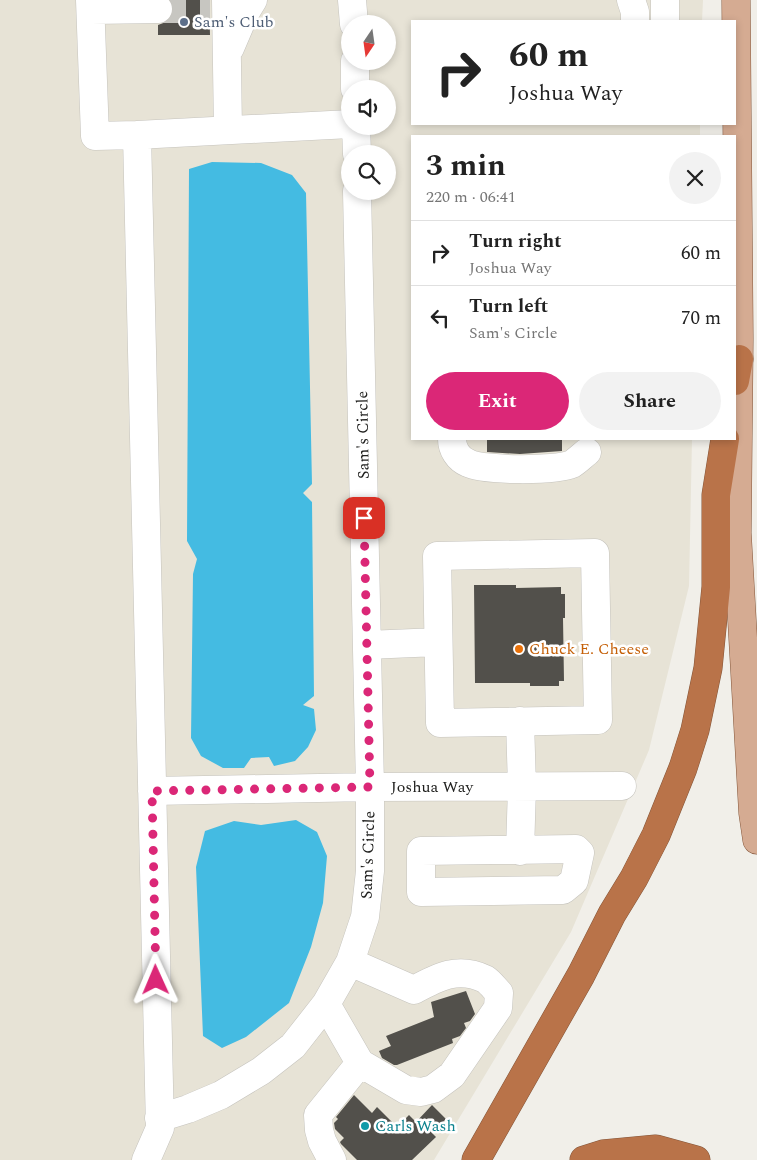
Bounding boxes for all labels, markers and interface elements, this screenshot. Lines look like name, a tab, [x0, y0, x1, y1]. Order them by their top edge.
place label: Sam's Club	[194, 10, 274, 34]
north arrow	[341, 15, 396, 70]
map controls	[341, 15, 396, 200]
marker: Sam's Club	[178, 16, 190, 28]
text: 60 m	[509, 29, 589, 82]
icon: right	[426, 40, 491, 105]
text: Joshua Way	[509, 77, 622, 110]
button: sound	[341, 80, 396, 135]
text: 3 min	[426, 143, 506, 189]
button: search	[341, 145, 396, 200]
button: close	[669, 152, 721, 204]
text: 220 m · 06:41	[426, 185, 516, 209]
text: Turn right	[469, 227, 562, 256]
icon: right	[426, 239, 454, 267]
text: 60 m	[681, 239, 721, 268]
text: Joshua Way	[469, 256, 551, 280]
text: Turn left	[469, 292, 548, 321]
icon: left	[426, 304, 454, 332]
text: 70 m	[681, 304, 721, 333]
text: Sam's Circle	[469, 321, 557, 345]
button: Exit	[426, 372, 569, 430]
button: Share	[579, 372, 721, 430]
street label: Sam's Circle	[350, 391, 376, 479]
pin	[343, 497, 385, 539]
icon: arrive	[350, 504, 378, 532]
place label: Chuck E. Cheese	[529, 637, 649, 661]
marker: Chuck E. Cheese	[513, 643, 525, 655]
street label: Joshua Way	[391, 775, 475, 799]
street label: Sam's Circle	[354, 810, 382, 900]
position arrow	[129, 953, 181, 1005]
place label: Carls Wash	[375, 1114, 456, 1138]
marker: Carls Wash	[359, 1120, 371, 1132]

